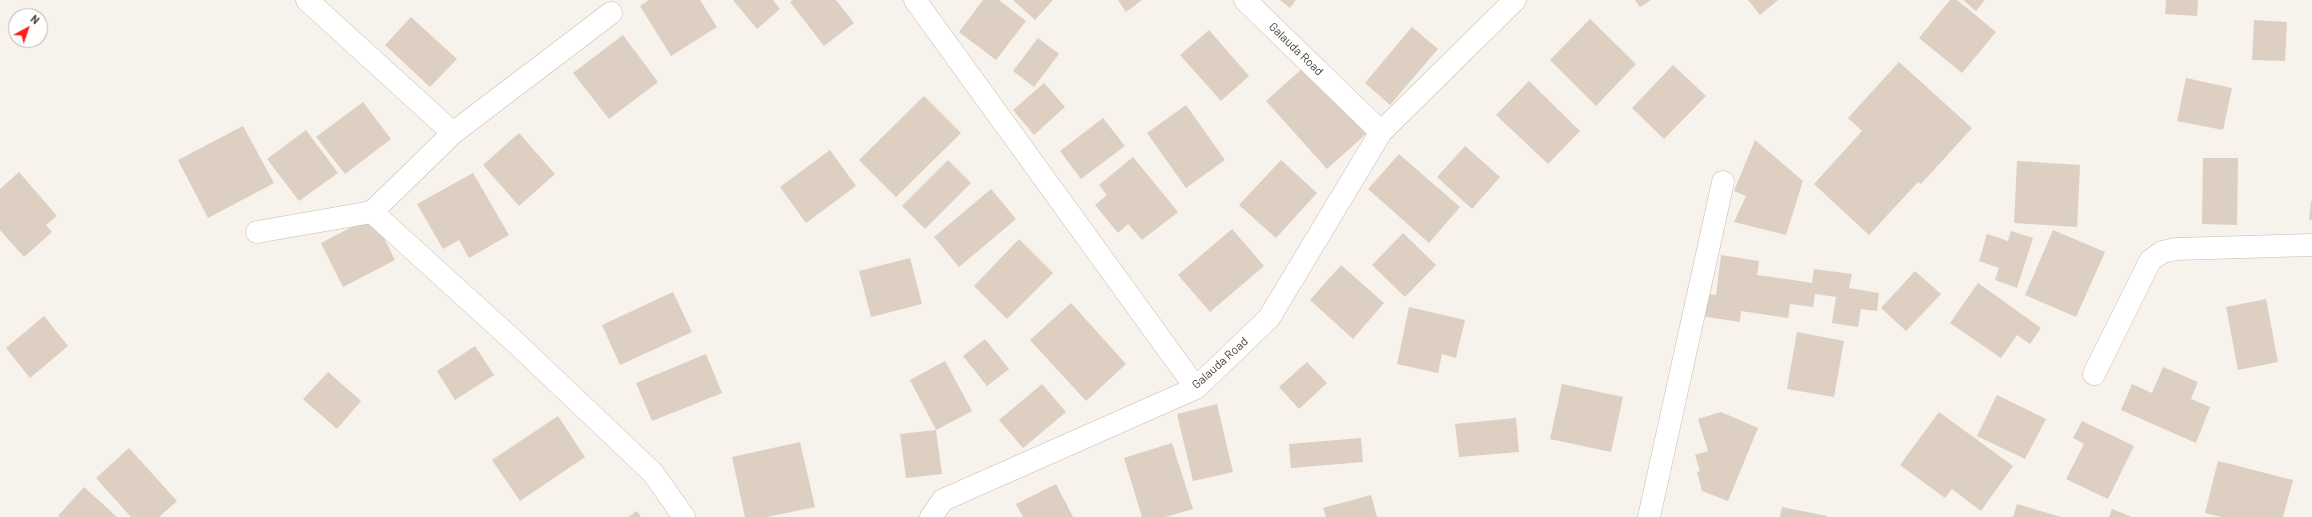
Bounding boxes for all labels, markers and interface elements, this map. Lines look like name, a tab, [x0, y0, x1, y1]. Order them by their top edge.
north arrow	[8, 8, 48, 48]
text: N	[28, 12, 42, 27]
street label: Galauda Road	[1266, 19, 1326, 79]
street label: Galauda Road	[1189, 334, 1251, 392]

